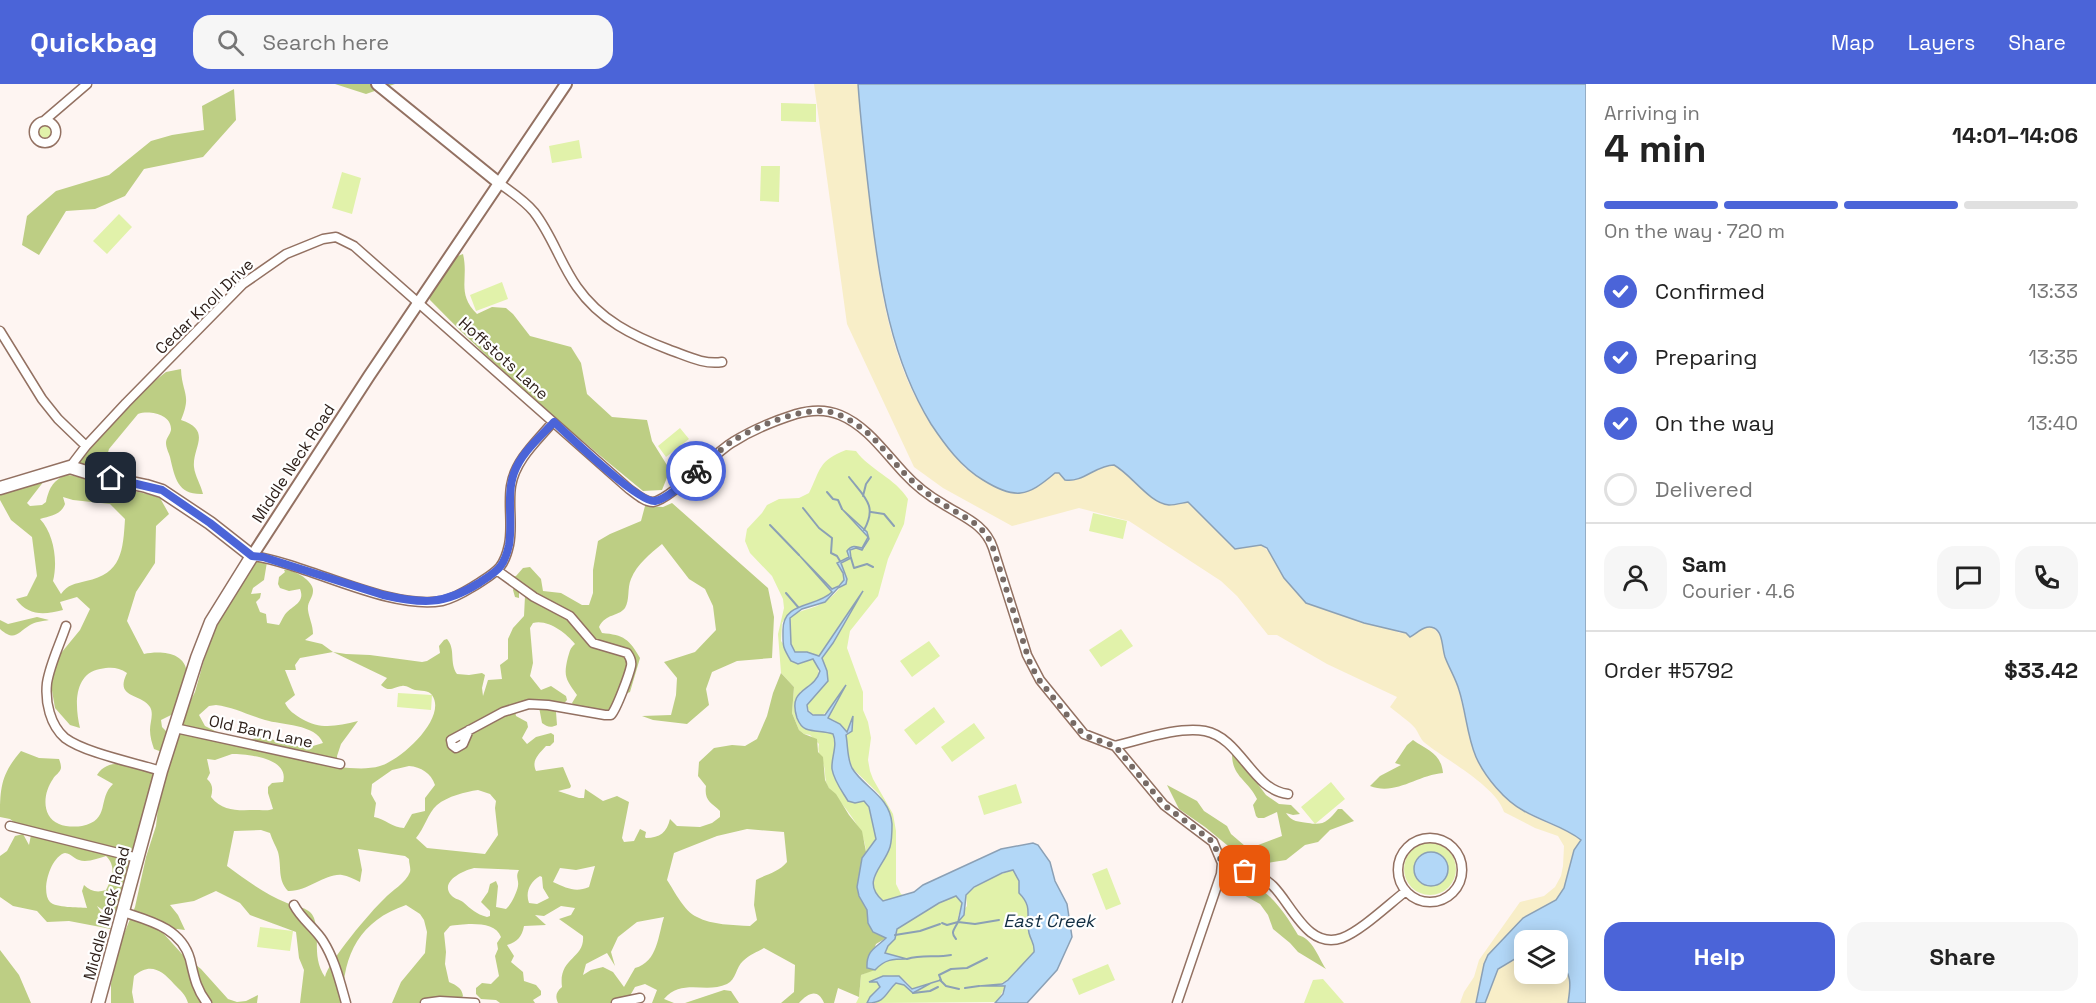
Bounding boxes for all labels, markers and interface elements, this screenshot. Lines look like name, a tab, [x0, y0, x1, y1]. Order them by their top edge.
search box	[193, 15, 613, 69]
text: Quickbag	[30, 24, 157, 60]
icon: search	[214, 26, 247, 59]
text: Search here	[262, 28, 389, 56]
text: Map	[1831, 29, 1875, 56]
text: Layers	[1908, 29, 1975, 56]
text: Share	[2008, 29, 2066, 56]
text: Arriving in	[1604, 100, 1700, 126]
text: 14:01–14:06	[1952, 121, 2078, 149]
text: 4 min	[1604, 124, 1706, 173]
text: On the way · 720 m	[1604, 218, 1785, 244]
street label: Cedar Knoll Drive	[151, 254, 258, 359]
icon: check	[1604, 275, 1637, 308]
text: Confirmed	[1655, 277, 1765, 305]
text: 13:33	[2028, 278, 2078, 304]
street label: Hoffstots Lane	[454, 312, 553, 404]
icon: check	[1604, 341, 1637, 374]
text: Preparing	[1655, 343, 1757, 371]
text: 13:35	[2028, 344, 2078, 370]
street label: Middle Neck Road	[247, 400, 340, 527]
icon: check	[1604, 407, 1637, 440]
text: On the way	[1655, 409, 1774, 437]
text: 13:40	[2027, 410, 2078, 436]
courier	[666, 441, 726, 501]
pin	[85, 452, 136, 503]
icon: bike	[680, 455, 713, 488]
icon: home	[94, 461, 127, 494]
text: Delivered	[1655, 475, 1753, 503]
button: person	[1604, 546, 1667, 609]
button: chat	[1937, 546, 2000, 609]
button: phone	[2015, 546, 2078, 609]
text: Sam	[1682, 550, 1727, 578]
text: Courier · 4.6	[1682, 578, 1795, 604]
text: Order #5792	[1604, 656, 1734, 684]
text: $33.42	[2004, 656, 2078, 684]
street label: Old Barn Lane	[207, 710, 315, 753]
street label: Middle Neck Road	[79, 844, 134, 982]
pin	[1219, 845, 1270, 896]
icon: bag	[1228, 854, 1261, 887]
water label: East Creek	[1003, 909, 1097, 932]
button: Help	[1604, 922, 1835, 991]
button: Share	[1847, 922, 2078, 991]
map controls	[1514, 930, 1568, 984]
button: layers	[1514, 930, 1568, 984]

